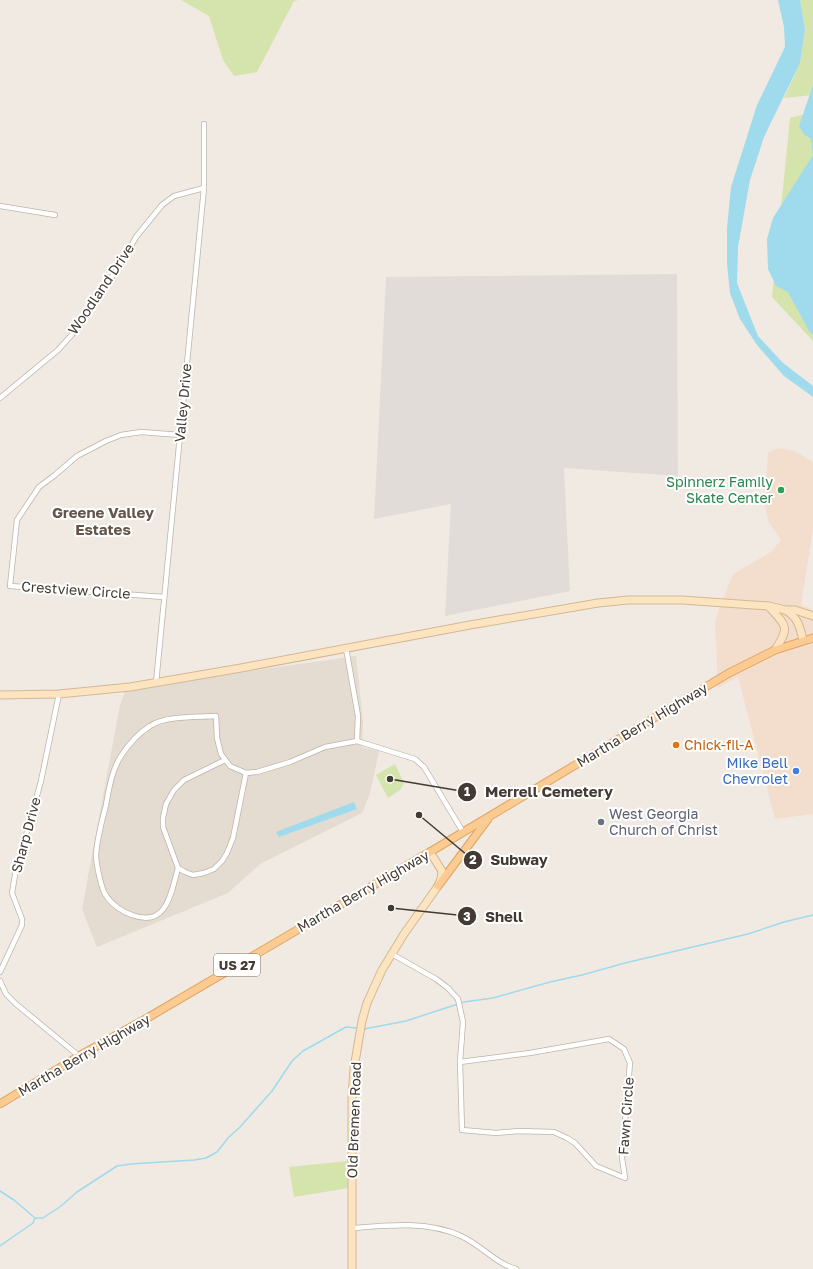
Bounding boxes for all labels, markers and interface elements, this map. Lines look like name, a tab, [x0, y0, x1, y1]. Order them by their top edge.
street label: Woodland Drive	[64, 240, 137, 337]
street label: Valley Drive	[171, 363, 194, 443]
place label: Spinnerz Family Skate Center	[666, 473, 774, 506]
marker: Spinnerz Family Skate Center	[776, 485, 786, 495]
district label: Greene Valley Estates	[52, 503, 154, 538]
street label: Crestview Circle	[21, 577, 131, 602]
street label: Martha Berry Highway	[573, 679, 710, 770]
place label: Chick-fil-A	[684, 736, 754, 753]
marker: Chick-fil-A	[671, 740, 681, 750]
place label: Mike Bell Chevrolet	[722, 754, 788, 787]
marker: Mike Bell Chevrolet	[791, 766, 801, 776]
callout: Merrell Cemetery	[457, 778, 621, 805]
text: Merrell Cemetery	[485, 782, 613, 800]
text: 1	[464, 784, 470, 799]
street label: Sharp Drive	[7, 795, 44, 875]
place label: West Georgia Church of Christ	[609, 805, 718, 838]
marker: West Georgia Church of Christ	[596, 817, 606, 827]
street label: Martha Berry Highway	[294, 846, 432, 935]
callout: Subway	[463, 847, 556, 874]
text: Subway	[490, 850, 548, 868]
text: 2	[469, 852, 477, 867]
callout: Shell	[457, 903, 531, 930]
text: Shell	[485, 907, 523, 925]
text: 3	[463, 909, 471, 924]
road number: US 27	[214, 954, 260, 976]
street label: Martha Berry Highway	[15, 1010, 153, 1099]
street label: Old Bremen Road	[343, 1061, 364, 1179]
street label: Fawn Circle	[614, 1076, 637, 1155]

